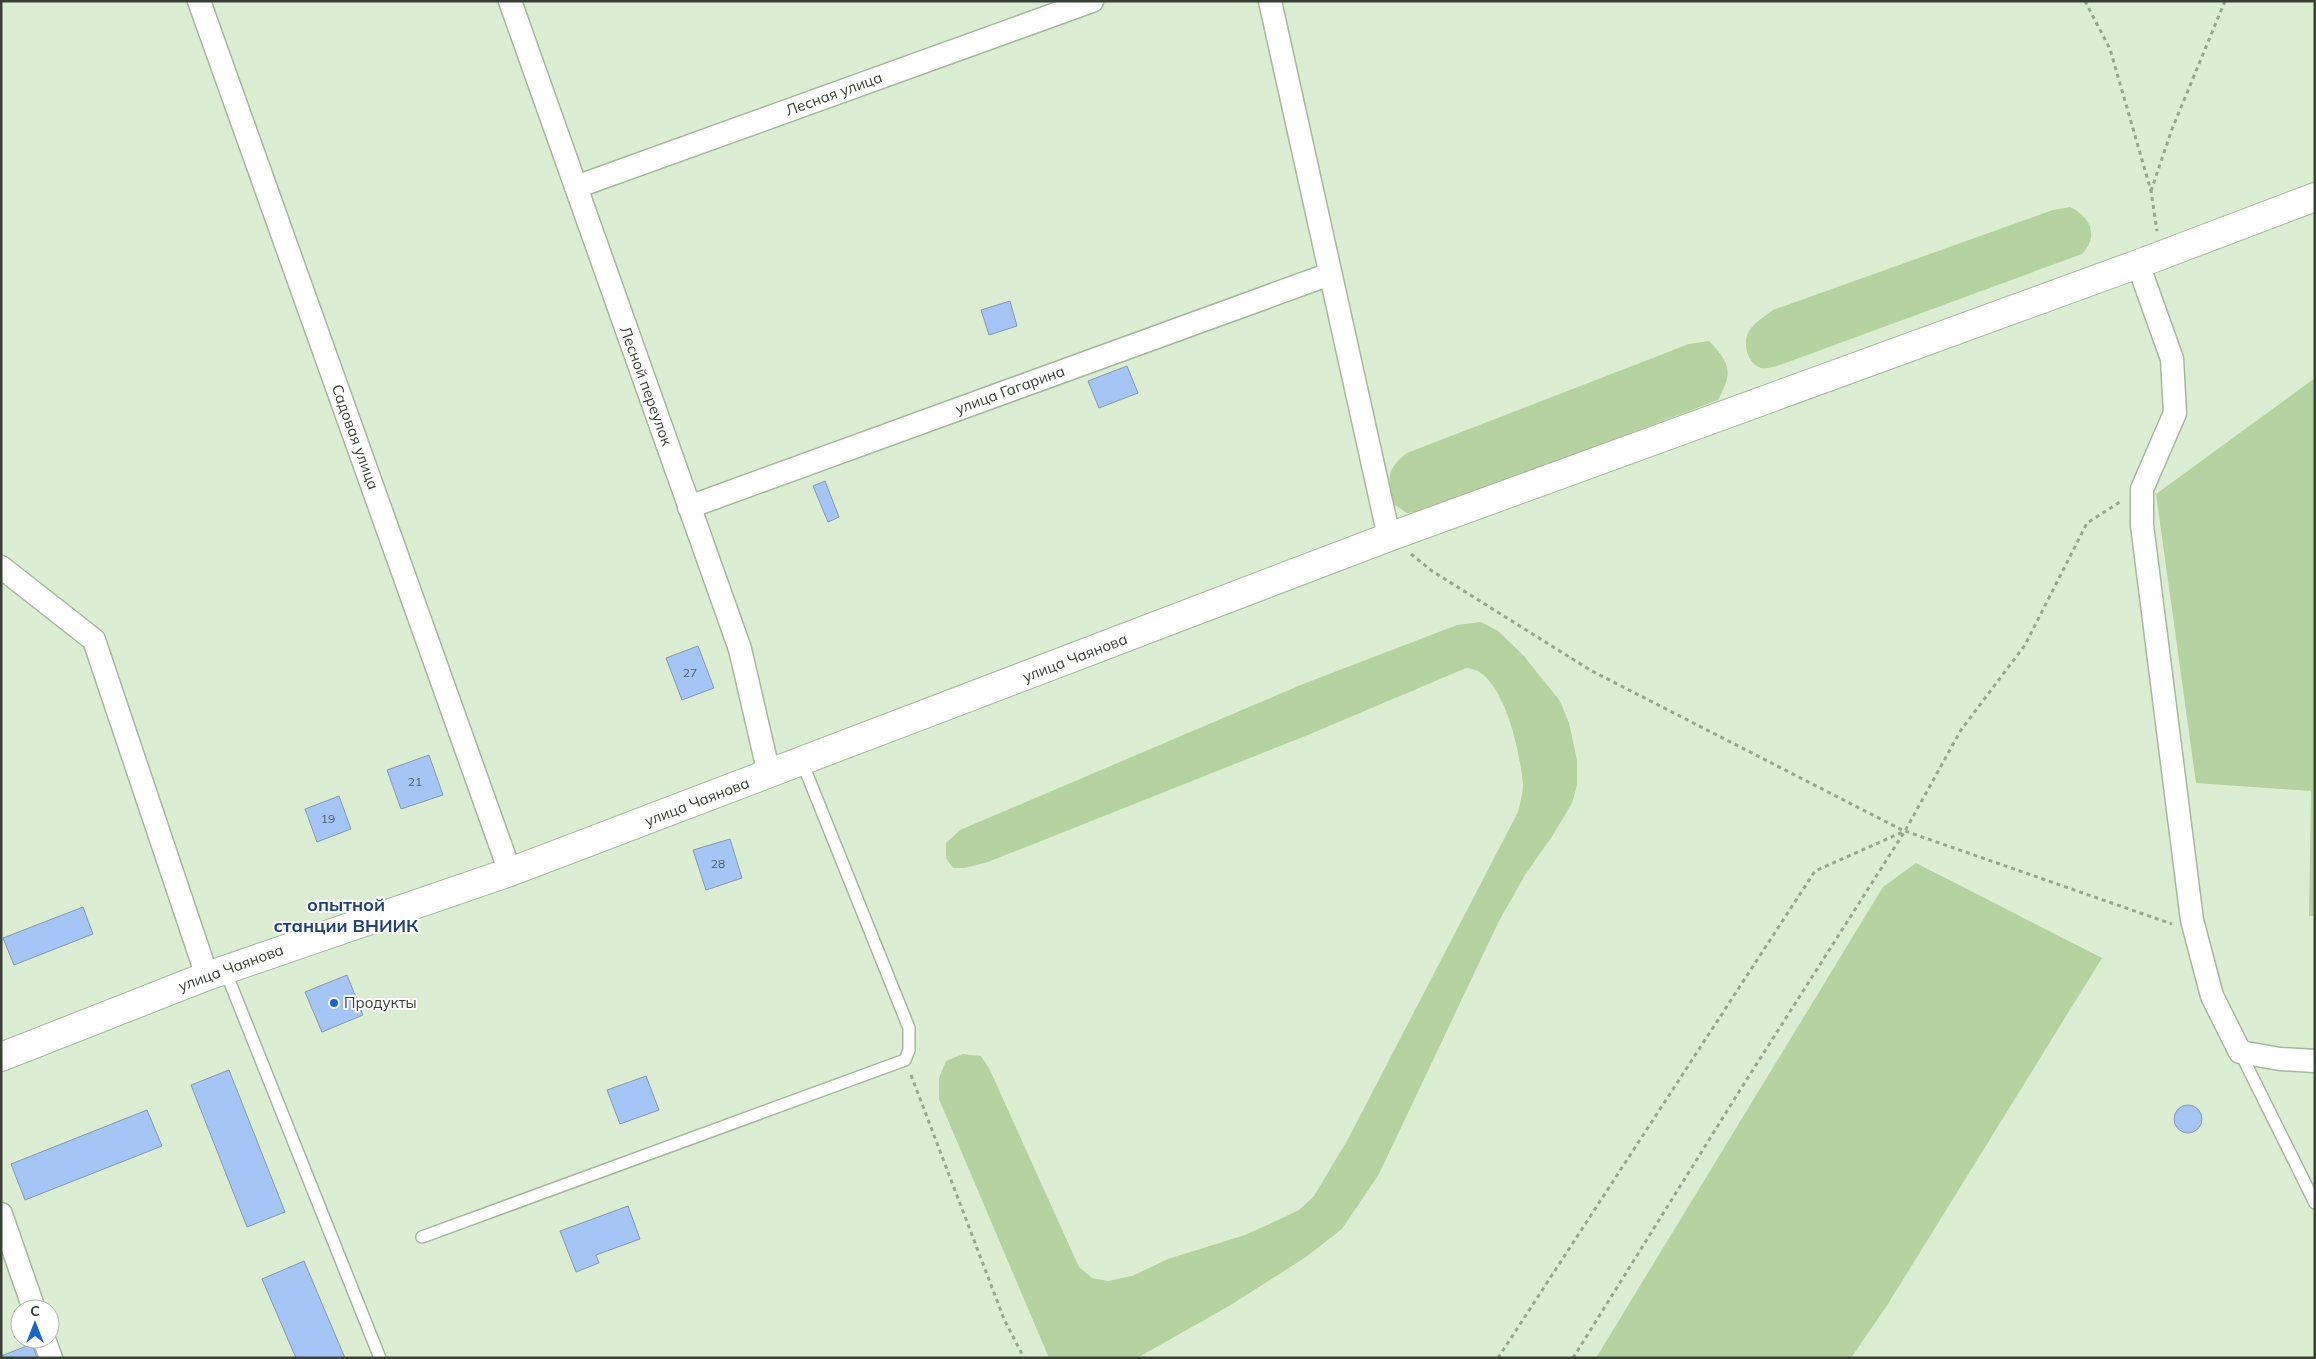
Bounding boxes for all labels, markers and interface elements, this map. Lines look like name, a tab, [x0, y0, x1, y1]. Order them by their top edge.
street label: Лесная улица	[783, 67, 885, 120]
street label: Лесной переулок	[616, 324, 677, 449]
street label: улица Гагарина	[952, 361, 1067, 418]
street label: Садовая улица	[328, 382, 383, 492]
street label: улица Чаянова	[1020, 629, 1130, 686]
house number: 27	[683, 665, 697, 680]
street label: улица Чаянова	[642, 773, 752, 830]
house number: 21	[408, 774, 422, 789]
house number: 19	[321, 811, 335, 826]
house number: 28	[711, 856, 725, 871]
district label: опытной станции ВНИИК	[273, 893, 419, 937]
street label: улица Чаянова	[176, 940, 286, 995]
place label: Продукты	[344, 993, 417, 1012]
marker: Продукты	[328, 997, 340, 1009]
north arrow	[10, 1299, 60, 1349]
text: С	[30, 1302, 40, 1320]

